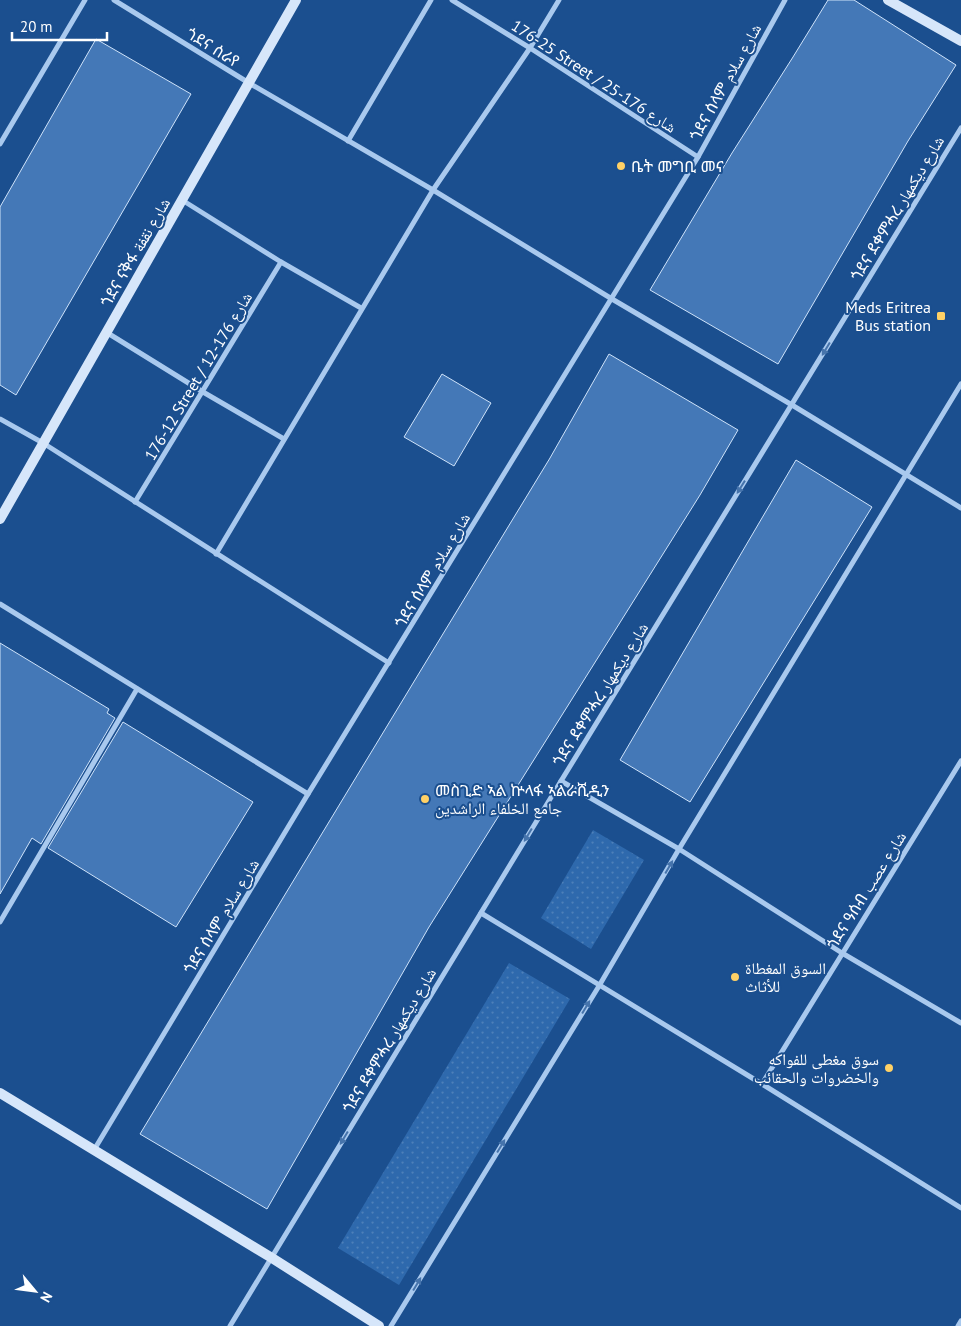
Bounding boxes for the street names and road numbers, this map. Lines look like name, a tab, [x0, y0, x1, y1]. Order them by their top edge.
street label: 176-25 Street / شارع 176-25	[507, 15, 680, 138]
street label: ጎደና ሰላም شارع سلام	[685, 20, 766, 144]
street label: ጎደና ሰራየ	[183, 23, 243, 71]
street label: ጎደና ደቀምሓረ شارع ديكمهار	[846, 132, 949, 285]
street label: ጎደና ናቅፋ شارع نقفة	[96, 194, 175, 310]
street label: 176-12 Street / شارع 176-12	[140, 288, 257, 464]
street label: ጎደና ሰላም شارع سلام	[390, 509, 475, 632]
street label: ጎደና ደቀምሓረ شارع ديكمهار	[548, 619, 653, 770]
street label: ጎደና ዓሰብ شارع عصب	[822, 828, 911, 953]
street label: ጎደና ሰላም شارع سلام	[179, 855, 264, 978]
street label: ጎደና ደቀምሓረ شارع ديكمهار	[338, 964, 441, 1117]

